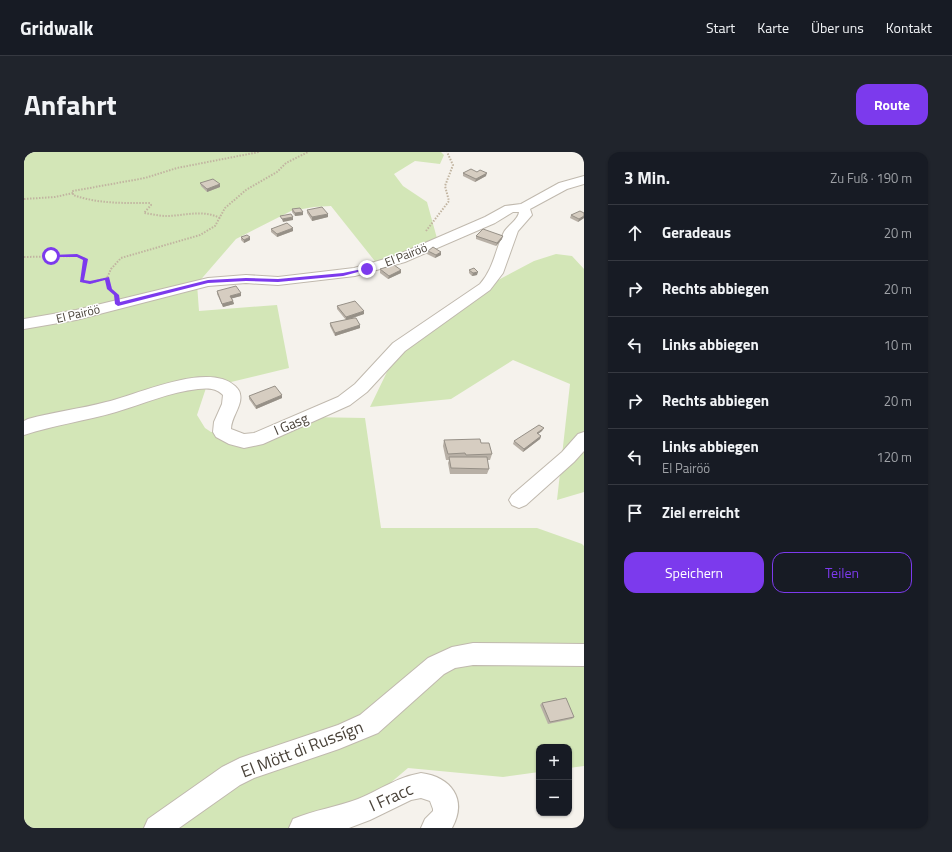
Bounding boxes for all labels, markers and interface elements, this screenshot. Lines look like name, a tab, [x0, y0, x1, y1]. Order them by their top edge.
text: Gridwalk	[20, 13, 93, 42]
text: Start	[706, 17, 735, 38]
text: Karte	[757, 17, 789, 38]
text: Über uns	[811, 17, 864, 38]
text: Kontakt	[886, 17, 932, 38]
text: Anfahrt	[24, 83, 117, 126]
button: Route	[856, 84, 928, 125]
text: 3 Min.	[624, 165, 670, 191]
text: Zu Fuß · 190 m	[830, 168, 912, 188]
text: Geradeaus	[662, 221, 731, 244]
icon: ahead	[624, 222, 646, 244]
text: 20 m	[884, 223, 912, 243]
street label: El Pairöö	[382, 238, 430, 271]
route start	[42, 247, 60, 265]
route end	[358, 260, 376, 278]
text: Rechts abbiegen	[662, 277, 769, 300]
icon: right	[624, 278, 646, 300]
text: 20 m	[884, 279, 912, 299]
street label: El Pairöö	[54, 299, 102, 328]
text: Links abbiegen	[662, 333, 759, 356]
icon: left	[624, 334, 646, 356]
text: 10 m	[884, 335, 912, 355]
text: Rechts abbiegen	[662, 389, 769, 412]
icon: right	[624, 390, 646, 412]
text: 20 m	[884, 391, 912, 411]
street label: I Gasg	[270, 407, 311, 440]
text: Links abbiegen	[662, 435, 759, 458]
icon: left	[624, 446, 646, 468]
text: 120 m	[876, 447, 912, 467]
text: El Pairöö	[662, 458, 710, 478]
text: Ziel erreicht	[662, 501, 740, 524]
icon: arrive	[624, 502, 646, 524]
button: Speichern	[624, 552, 764, 593]
button: Teilen	[772, 552, 912, 593]
street label: El Mött di Russígn	[237, 714, 367, 784]
map controls	[536, 744, 572, 816]
button: +	[536, 744, 572, 780]
street label: I Fracc	[365, 776, 417, 818]
button: −	[536, 780, 572, 816]

